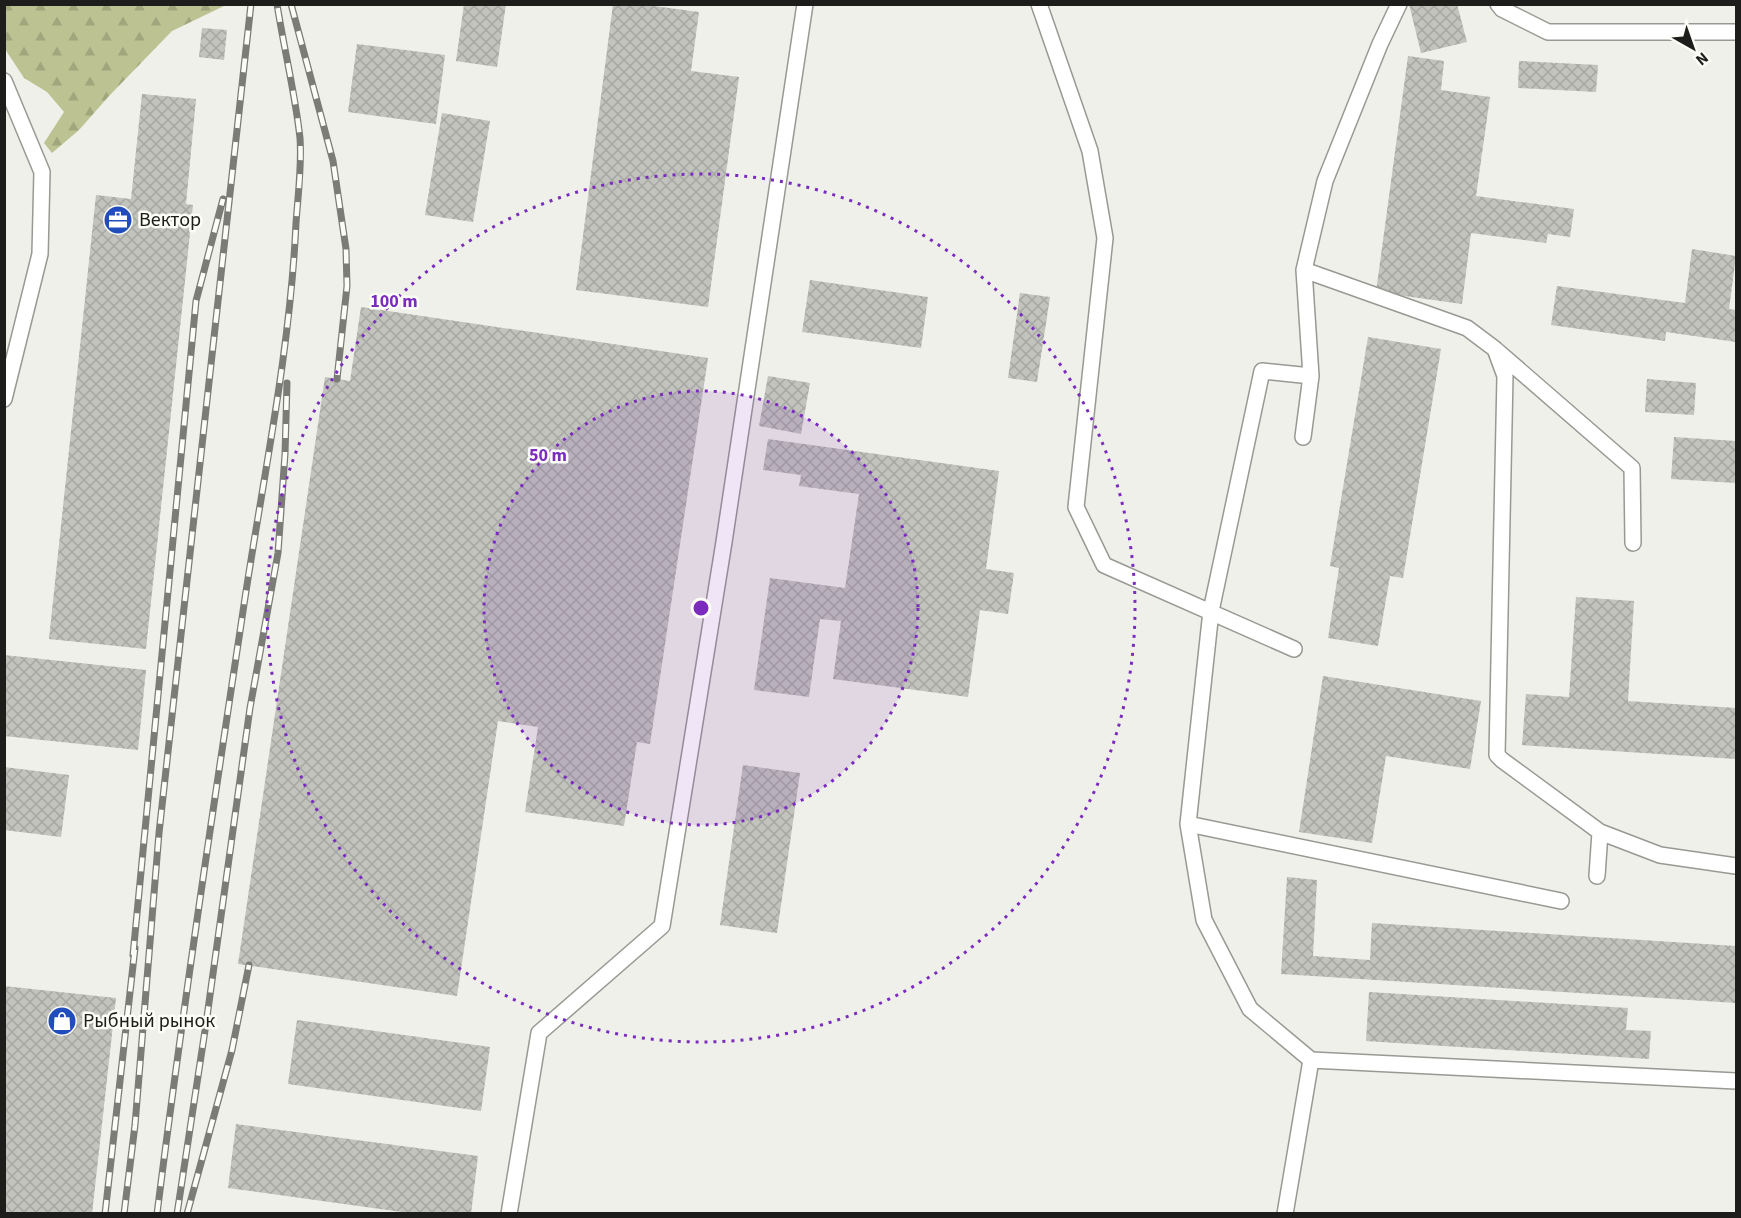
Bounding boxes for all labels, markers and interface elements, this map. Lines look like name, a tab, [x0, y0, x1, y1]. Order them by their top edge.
north arrow	[1663, 18, 1723, 78]
text: N	[1691, 47, 1713, 71]
office icon: Вектор	[102, 204, 134, 236]
place label: Вектор	[139, 206, 201, 234]
text: 100 m	[370, 289, 418, 314]
text: 50 m	[529, 443, 567, 468]
centre of rings	[691, 598, 711, 618]
shop icon: Рыбный рынок	[46, 1005, 78, 1037]
place label: Рыбный рынок	[83, 1007, 215, 1035]

